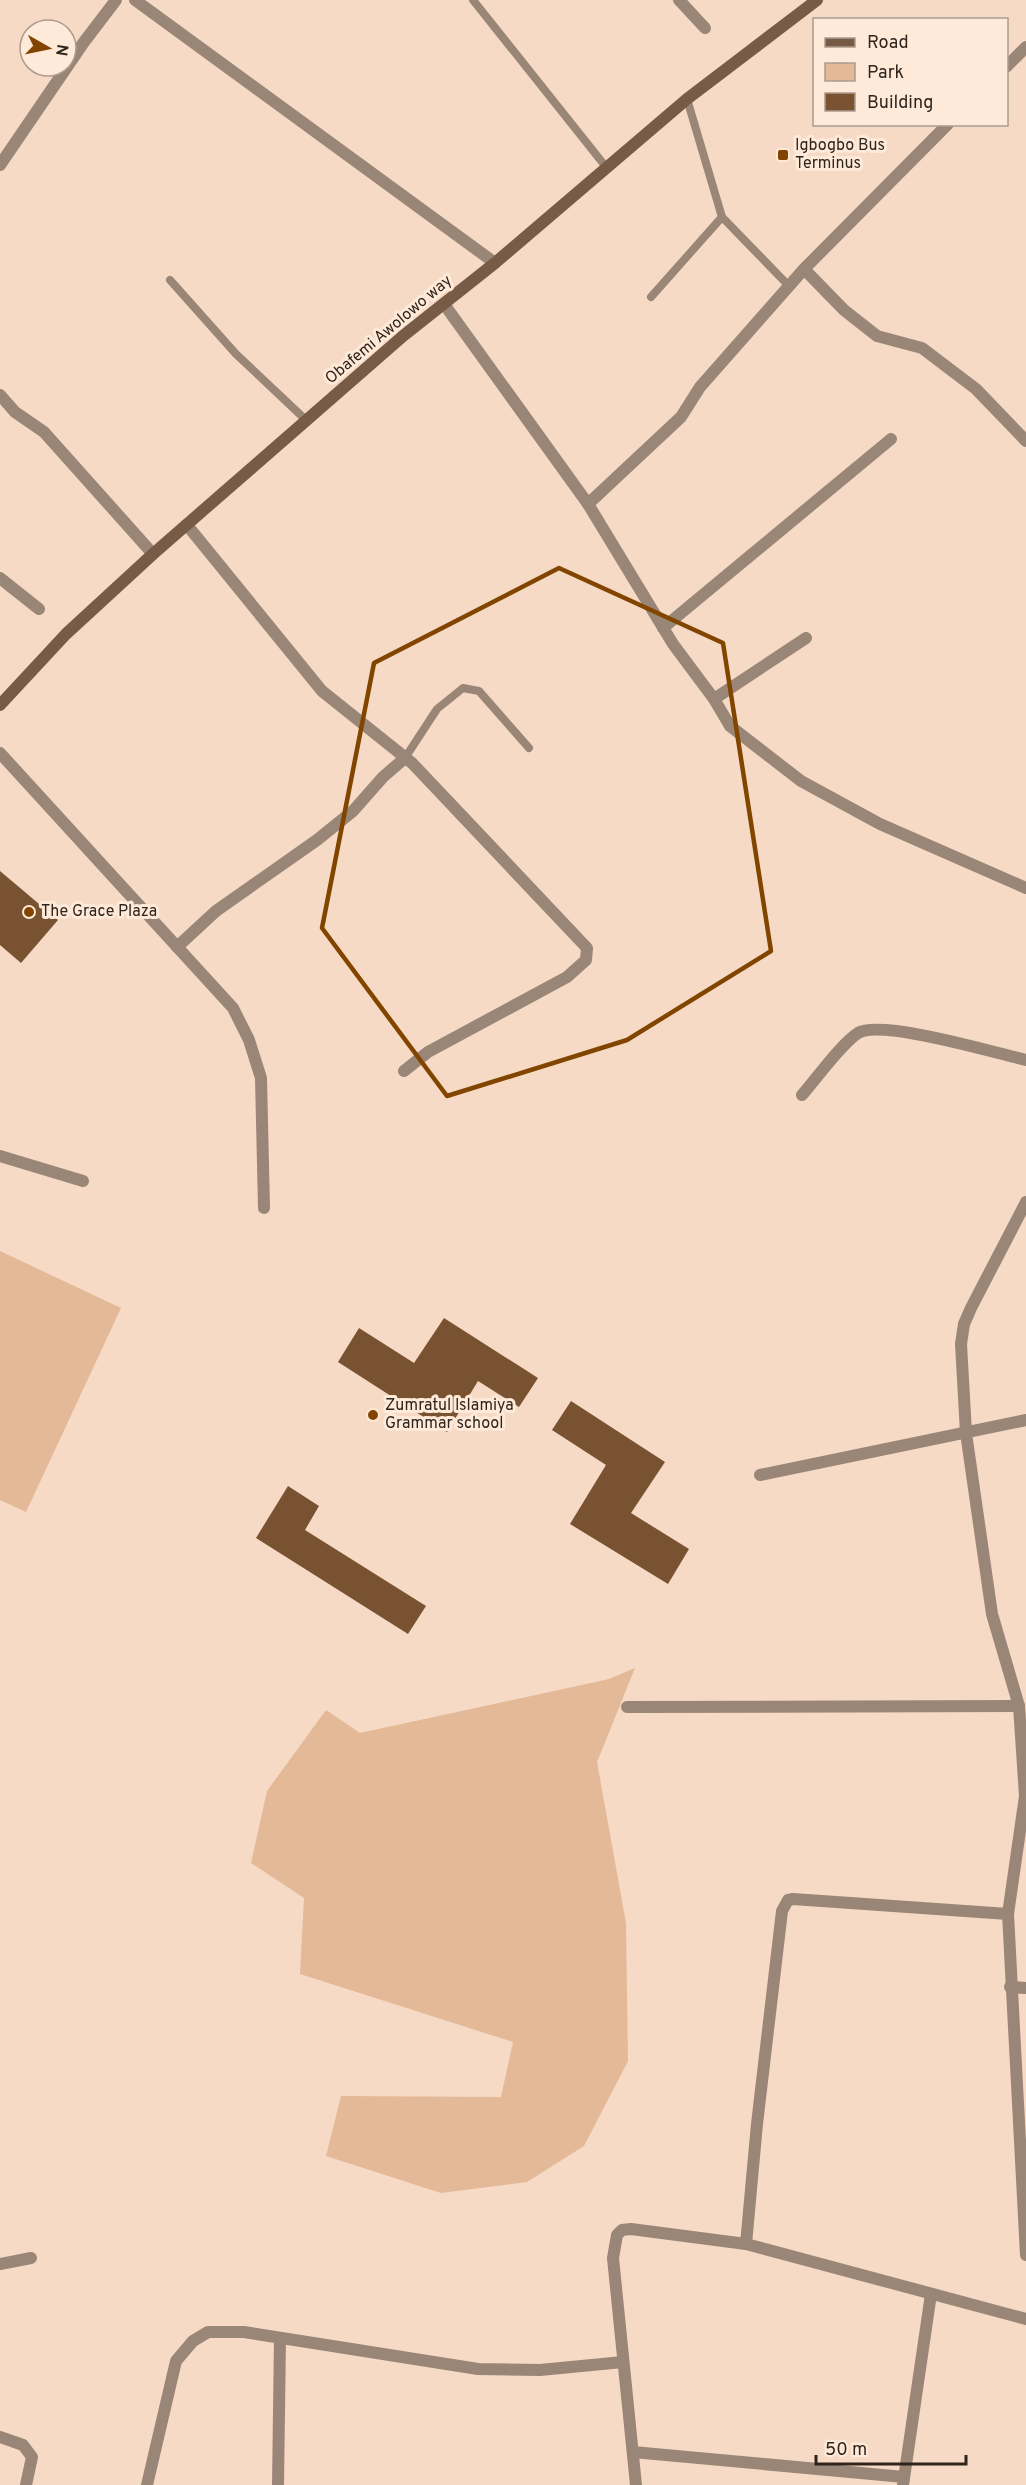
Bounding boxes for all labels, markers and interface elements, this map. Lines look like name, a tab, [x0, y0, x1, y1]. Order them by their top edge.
north arrow	[18, 18, 78, 78]
legend	[813, 18, 1008, 126]
text: Road	[867, 32, 909, 55]
text: N	[50, 43, 72, 57]
text: Park	[867, 62, 904, 85]
text: Building	[867, 92, 933, 115]
place label: Igbogbo Bus Terminus	[795, 136, 885, 174]
marker: Igbogbo Bus Terminus	[776, 148, 790, 162]
street label: Obafemi Awolowo way	[322, 271, 456, 389]
place label: The Grace Plaza	[41, 902, 157, 922]
marker: The Grace Plaza	[22, 905, 36, 919]
place label: Zumratul Islamiya Grammar school	[385, 1396, 514, 1434]
marker: Zumratul Islamiya Grammar school	[366, 1408, 380, 1422]
scale bar	[816, 2428, 966, 2466]
text: 50 m	[825, 2439, 867, 2462]

